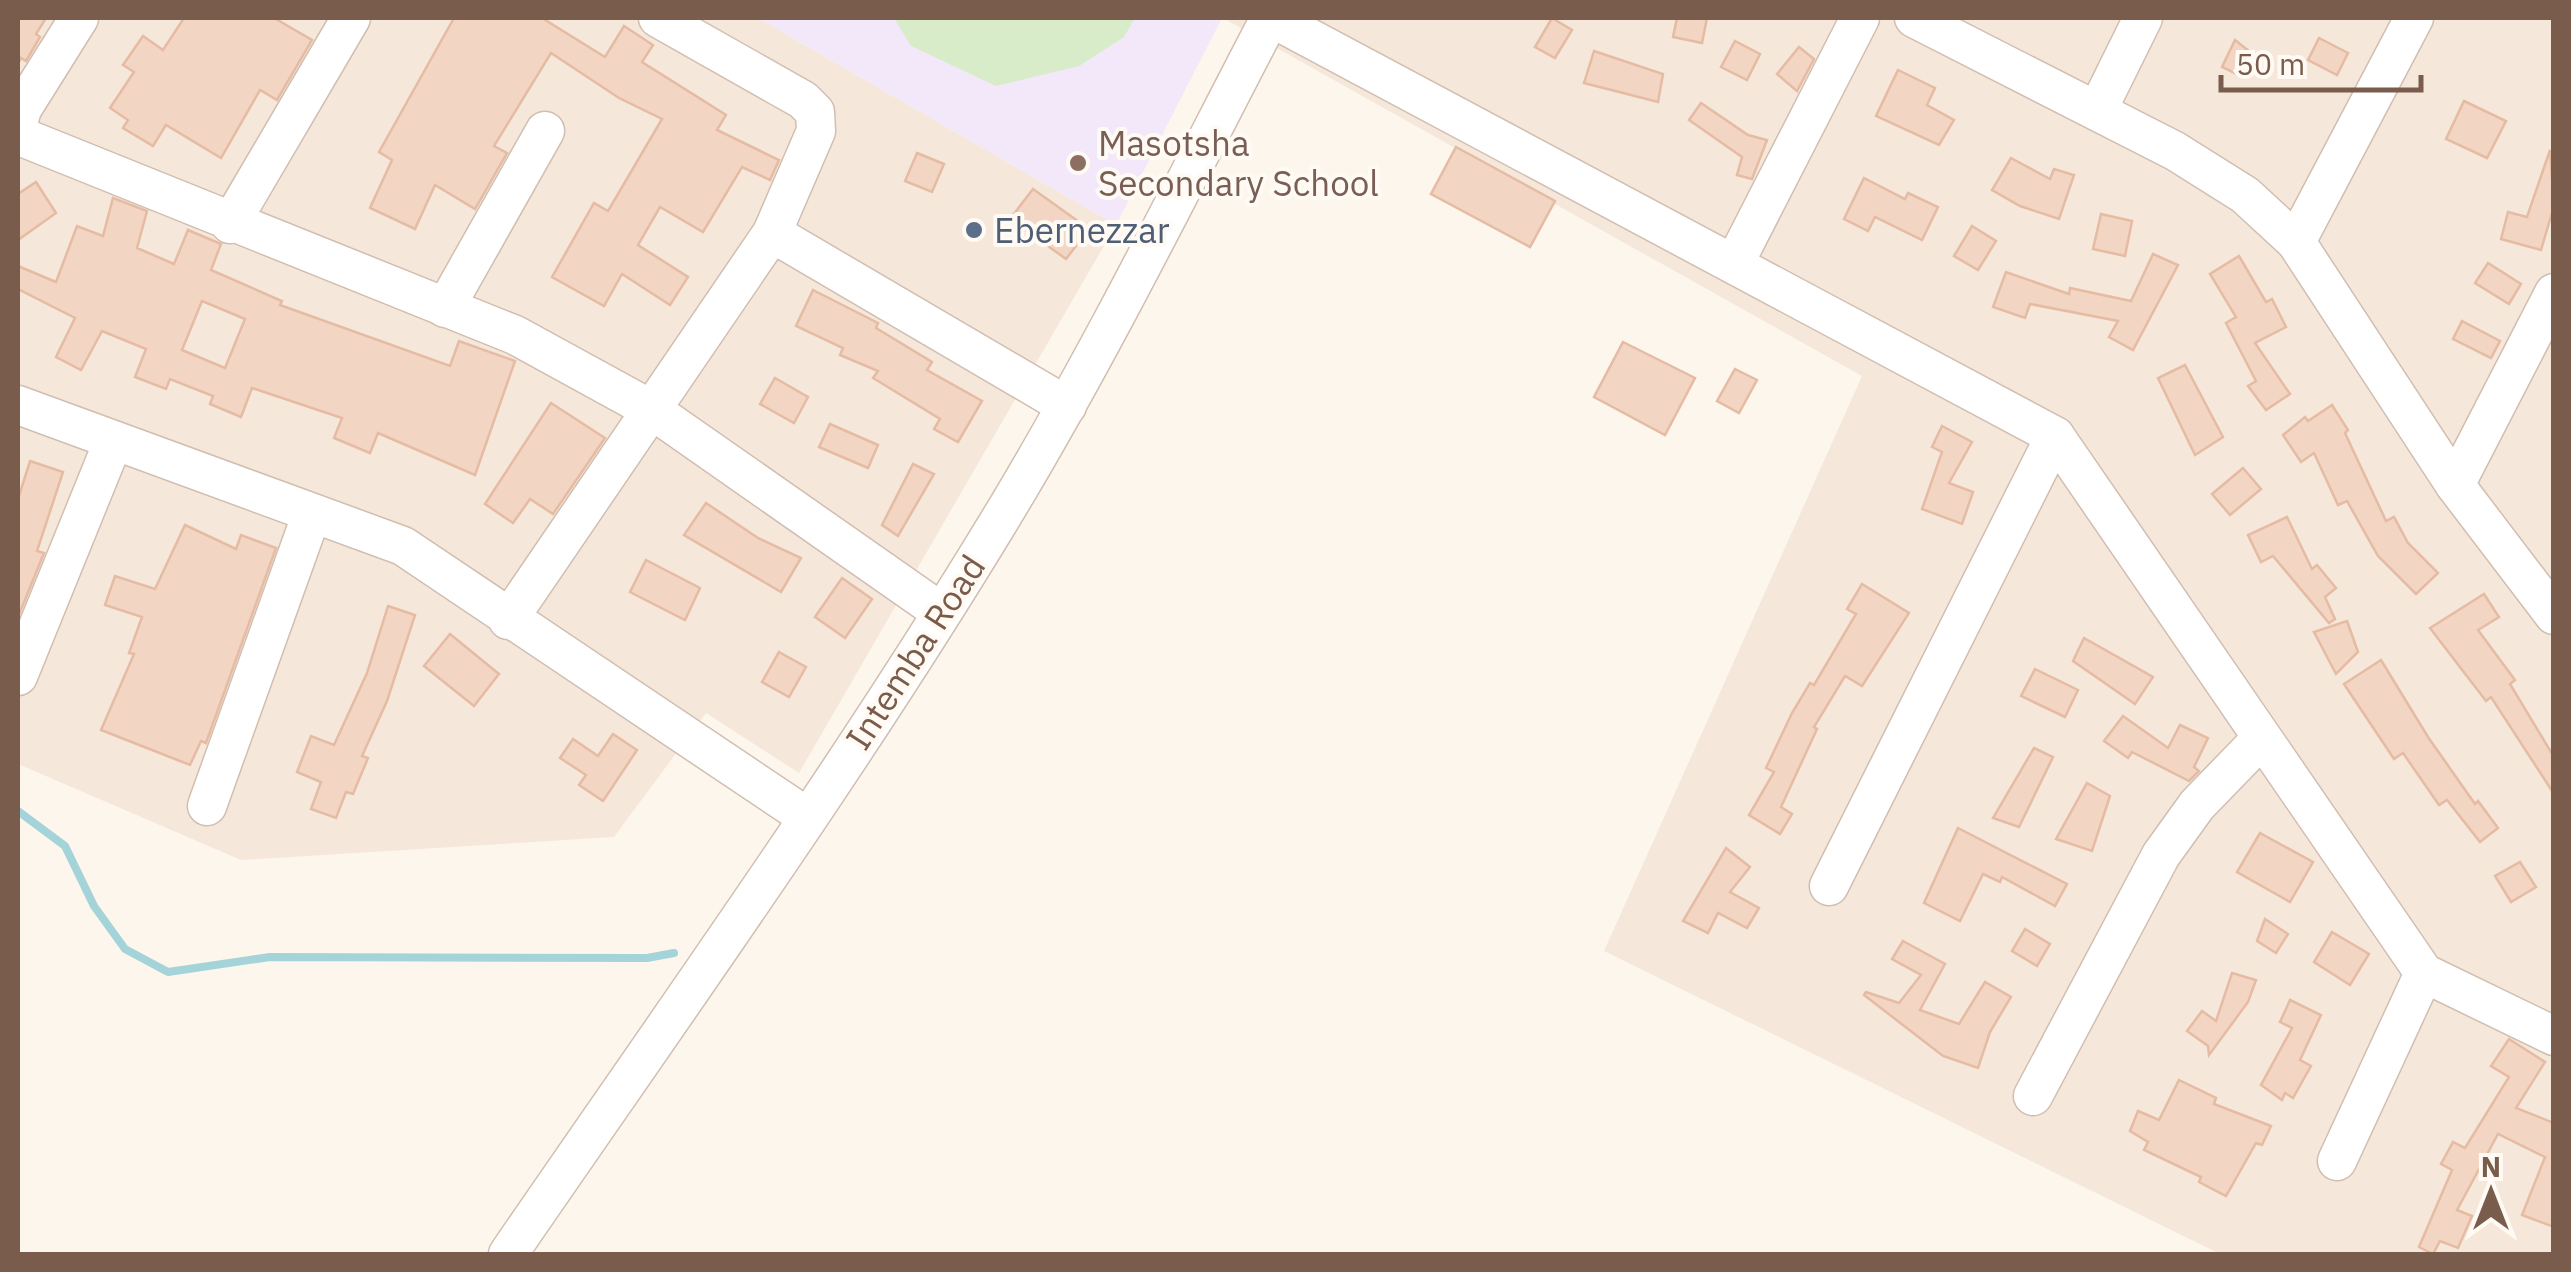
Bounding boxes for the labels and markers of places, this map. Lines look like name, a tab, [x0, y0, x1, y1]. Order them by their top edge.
place label: Masotsha Secondary School	[1098, 120, 1379, 206]
marker: Masotsha Secondary School	[1067, 152, 1089, 174]
place label: Ebernezzar	[994, 207, 1170, 253]
marker: Ebernezzar	[963, 219, 985, 241]

